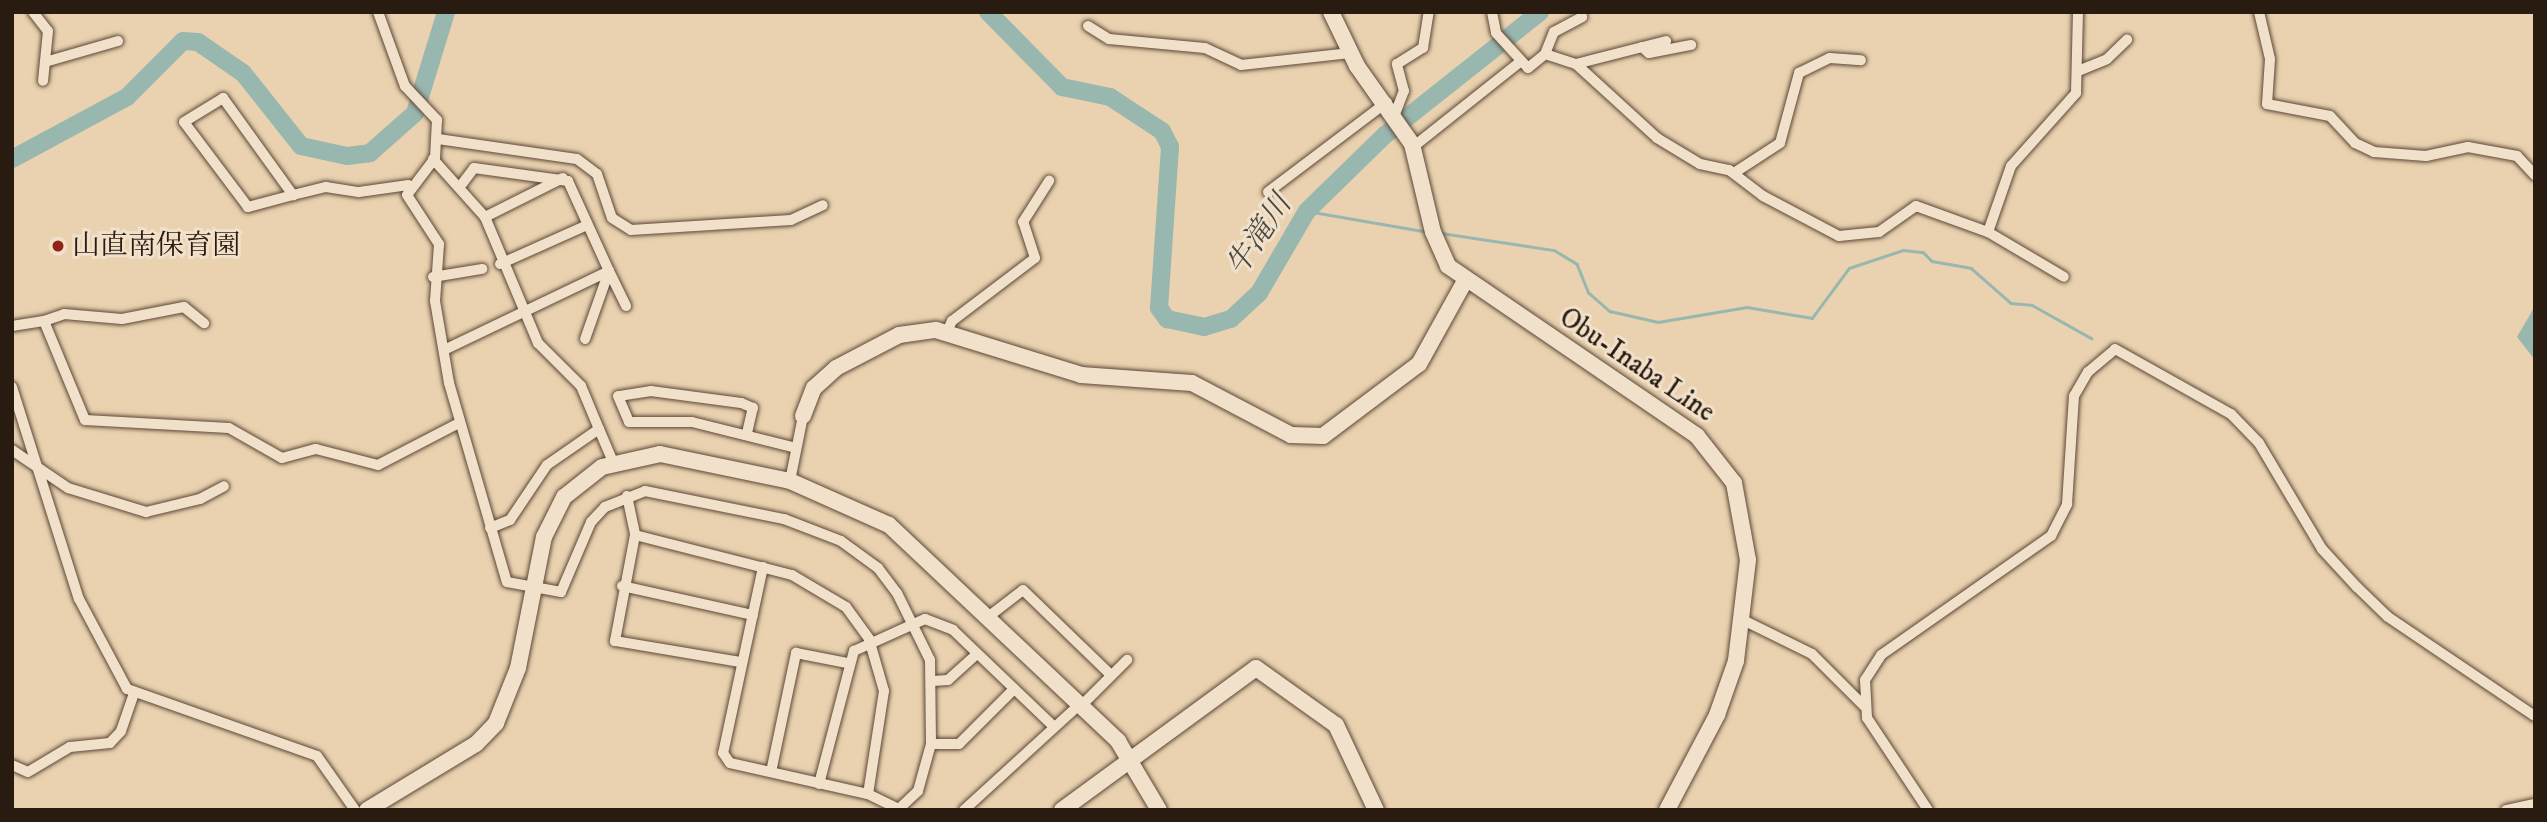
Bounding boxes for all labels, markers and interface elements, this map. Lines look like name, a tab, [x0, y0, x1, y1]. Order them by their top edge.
water label: 牛滝川	[1220, 189, 1300, 283]
place label: 山直南保育園	[72, 229, 240, 263]
marker: 山直南保育園	[50, 238, 66, 254]
street label: Obu-Inaba Line	[1553, 301, 1721, 429]

